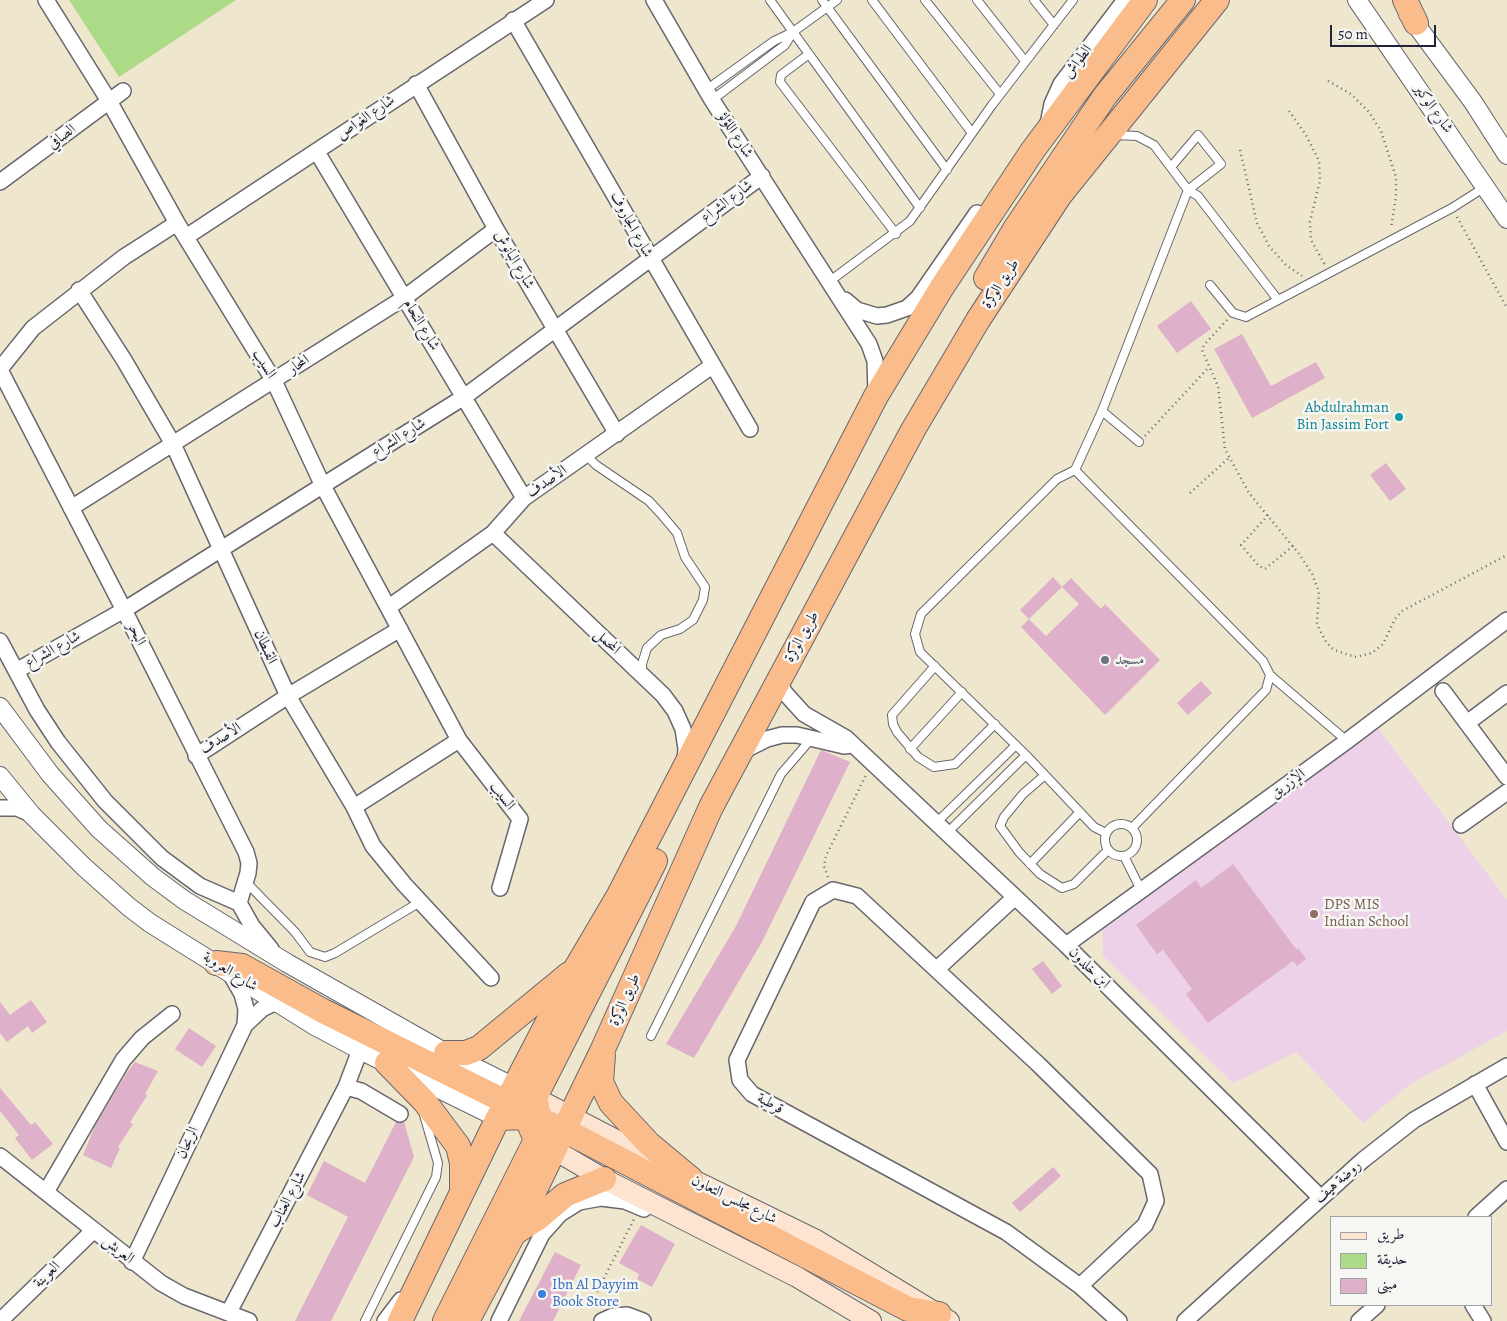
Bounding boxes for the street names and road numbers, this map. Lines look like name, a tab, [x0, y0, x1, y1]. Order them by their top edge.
street label: الطواش	[1060, 42, 1096, 82]
street label: شارع الوكير	[1410, 81, 1456, 137]
street label: شارع الغواص	[333, 91, 399, 145]
street label: شارع اللؤلؤ	[713, 109, 757, 161]
street label: الصافي	[44, 121, 80, 153]
street label: شارع الشراع	[698, 177, 756, 227]
street label: شارع الجاروف	[606, 189, 656, 261]
street label: شارع البانوش	[490, 227, 538, 293]
street label: طريق الوكرة	[978, 256, 1024, 312]
street label: شارع النحام	[399, 296, 443, 354]
street label: السيب	[248, 346, 280, 382]
street label: المحار	[285, 351, 313, 379]
street label: شارع الشراع	[369, 414, 429, 462]
street label: الأصدف	[523, 462, 571, 502]
street label: طريق الوكرة	[781, 608, 823, 666]
street label: البحر	[123, 619, 149, 649]
street label: المحمل	[590, 625, 624, 659]
street label: القبطان	[249, 627, 281, 667]
street label: شارع الشراع	[22, 628, 84, 672]
street label: الأصدف	[197, 719, 245, 759]
street label: الإزريق	[1267, 765, 1309, 803]
street label: السيب	[485, 778, 519, 814]
street label: ابن خلدون	[1065, 944, 1113, 992]
street label: شارع العروبة	[199, 948, 261, 996]
street label: طريق الوكرة	[606, 971, 644, 1029]
street label: قرطبة	[754, 1089, 786, 1119]
street label: الريحان	[173, 1124, 203, 1162]
street label: روضة هيف	[1311, 1157, 1365, 1207]
street label: شارع العناب	[266, 1169, 310, 1231]
street label: شارع مجلس التعاون	[688, 1171, 780, 1229]
street label: العريش	[99, 1232, 137, 1268]
street label: العوينة	[30, 1258, 64, 1292]

